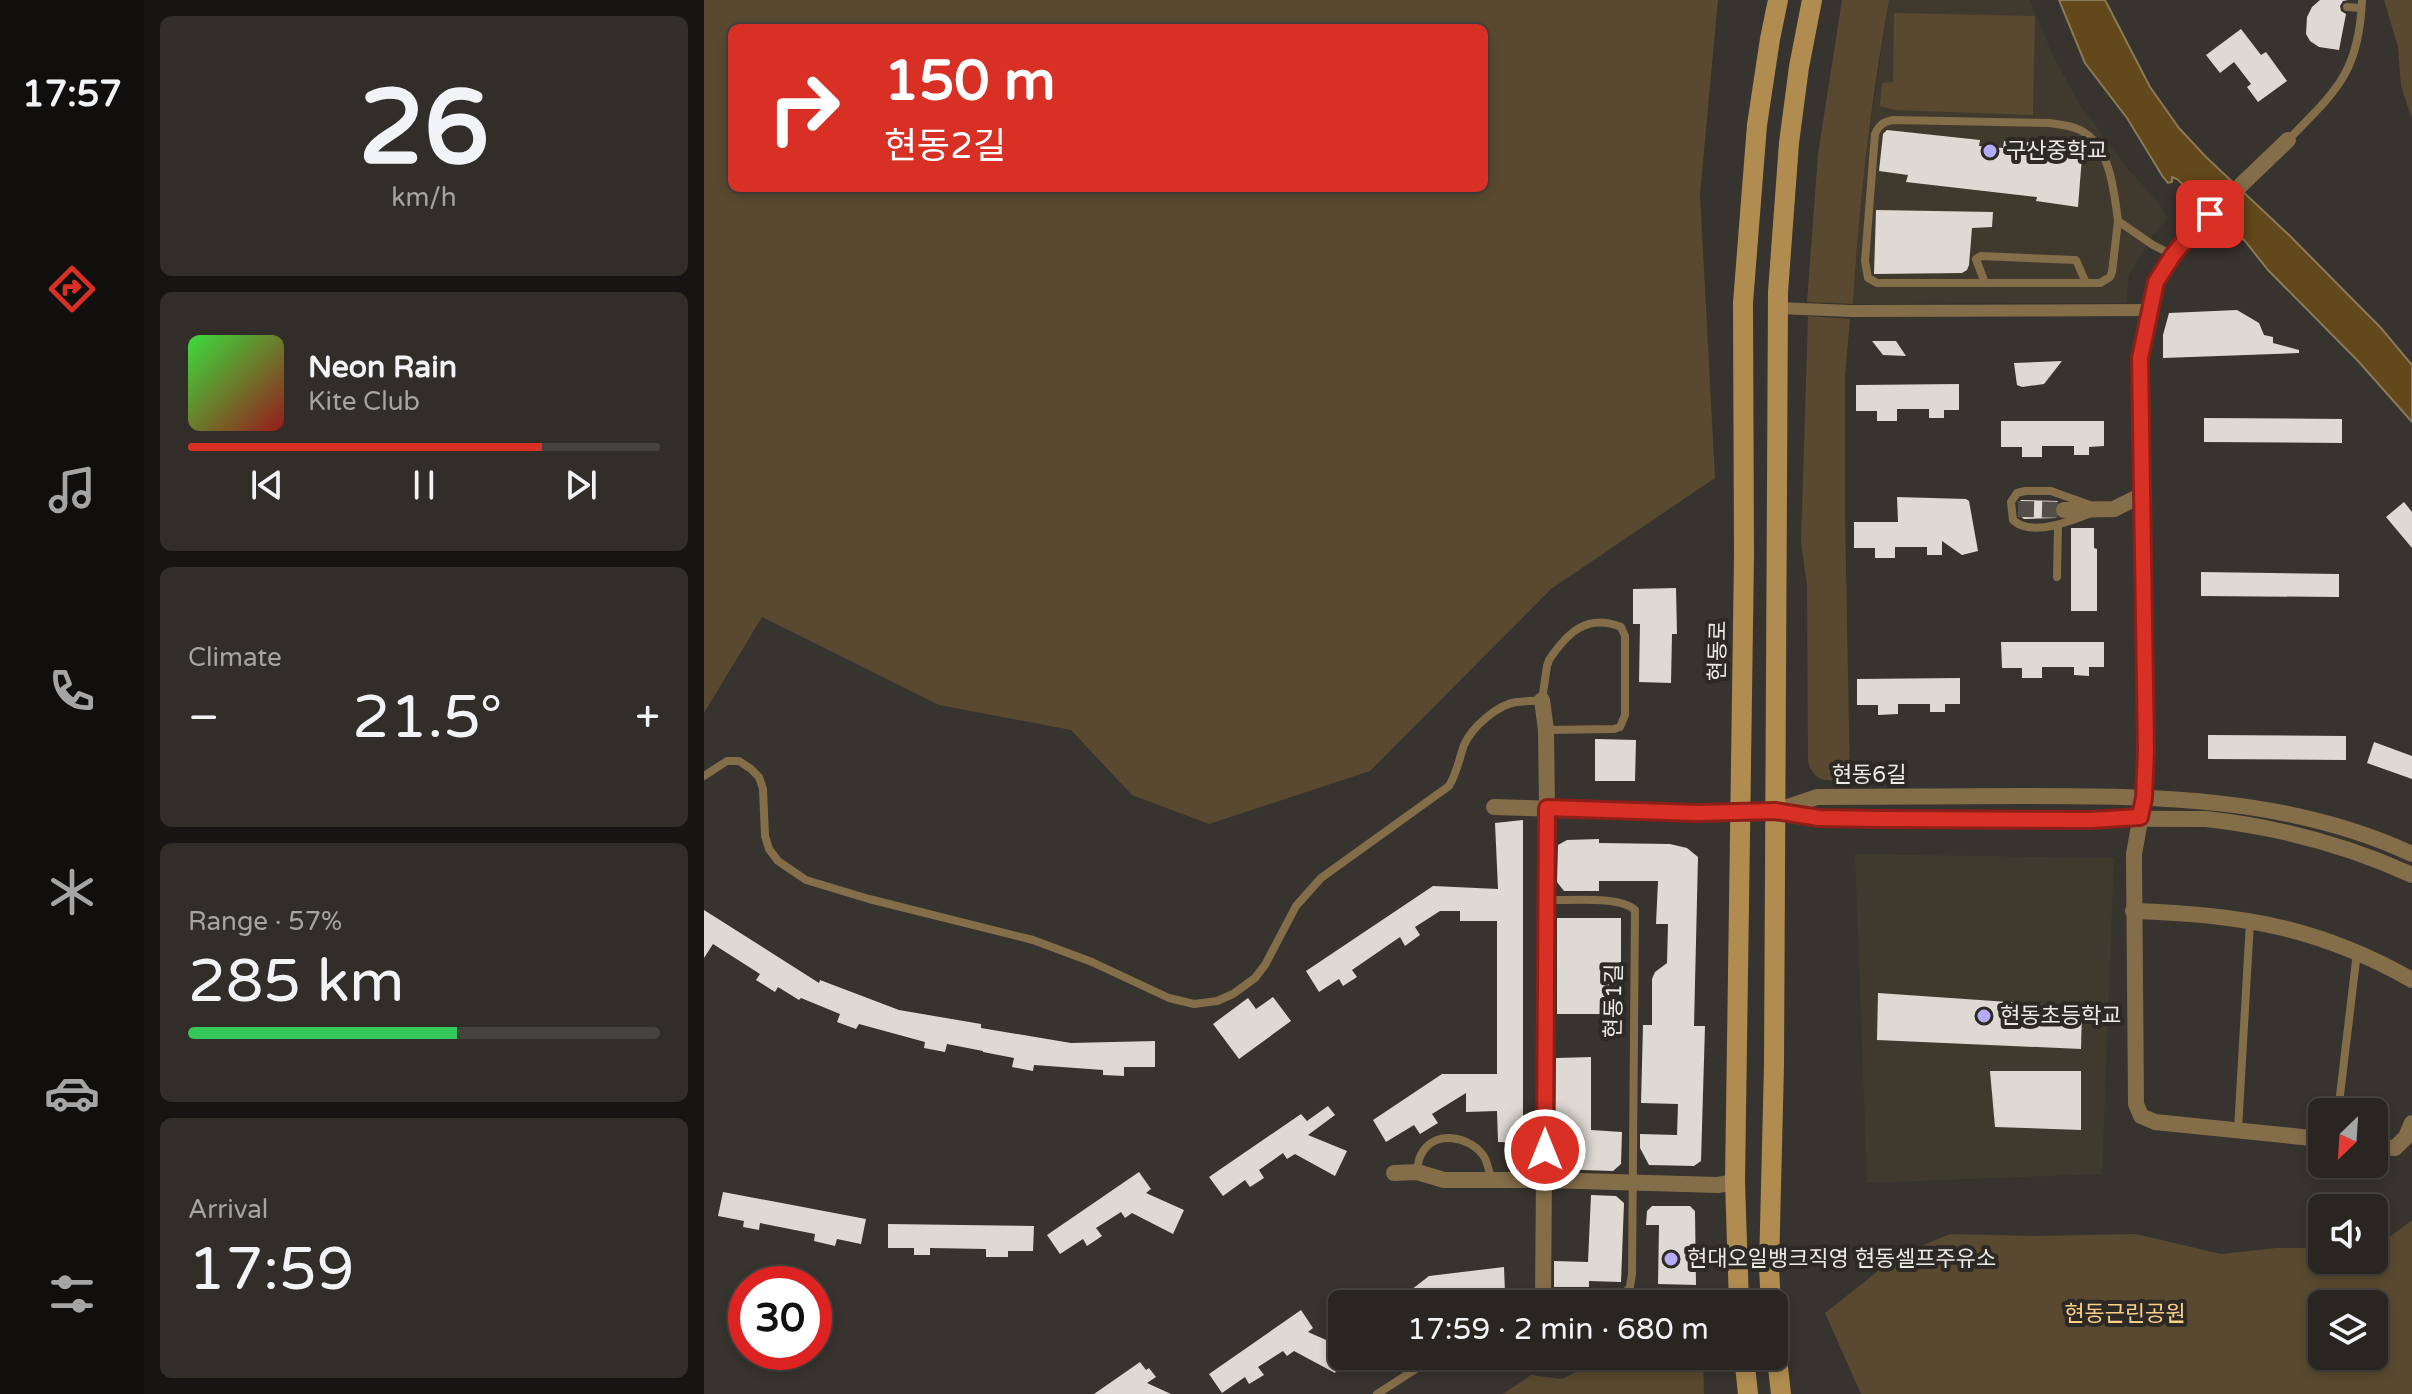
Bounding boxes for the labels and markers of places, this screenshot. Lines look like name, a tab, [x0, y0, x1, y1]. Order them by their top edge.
place label: 구산중학교	[2006, 138, 2107, 164]
marker: 구산중학교	[1981, 142, 1999, 160]
pin	[2176, 180, 2244, 248]
place label: 현동초등학교	[2000, 1003, 2121, 1029]
marker: 현동초등학교	[1975, 1007, 1993, 1025]
place label: 현대오일뱅크직영 현동셀프주유소	[1687, 1246, 1996, 1272]
marker: 현대오일뱅크직영 현동셀프주유소	[1662, 1250, 1680, 1268]

